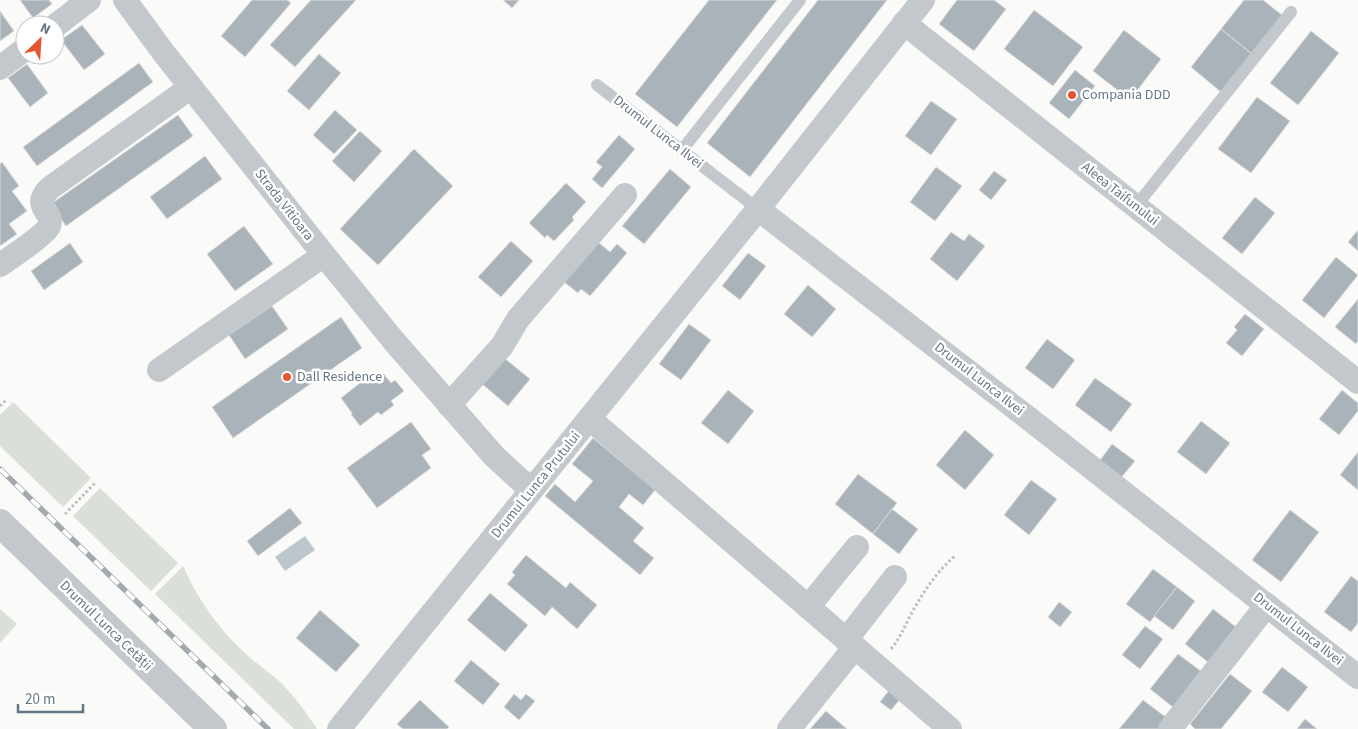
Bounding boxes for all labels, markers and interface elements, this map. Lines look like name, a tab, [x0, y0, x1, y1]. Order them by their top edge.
north arrow	[15, 15, 65, 65]
text: N	[37, 18, 54, 40]
place label: Compania DDD	[1082, 85, 1171, 105]
marker: Compania DDD	[1066, 89, 1078, 101]
street label: Drumul Lunca Ilvei	[609, 91, 707, 173]
street label: Aleea Taifunului	[1077, 157, 1163, 231]
street label: Strada Vitioara	[250, 165, 318, 245]
street label: Drumul Lunca Ilvei	[930, 338, 1028, 420]
place label: Dall Residence	[297, 367, 382, 387]
marker: Dall Residence	[281, 371, 293, 383]
street label: Drumul Lunca Prutului	[487, 427, 585, 543]
street label: Drumul Lunca Cetății	[55, 576, 157, 676]
street label: Drumul Lunca Ilvei	[1249, 588, 1347, 670]
scale bar	[18, 682, 82, 714]
text: 20 m	[25, 689, 55, 710]

